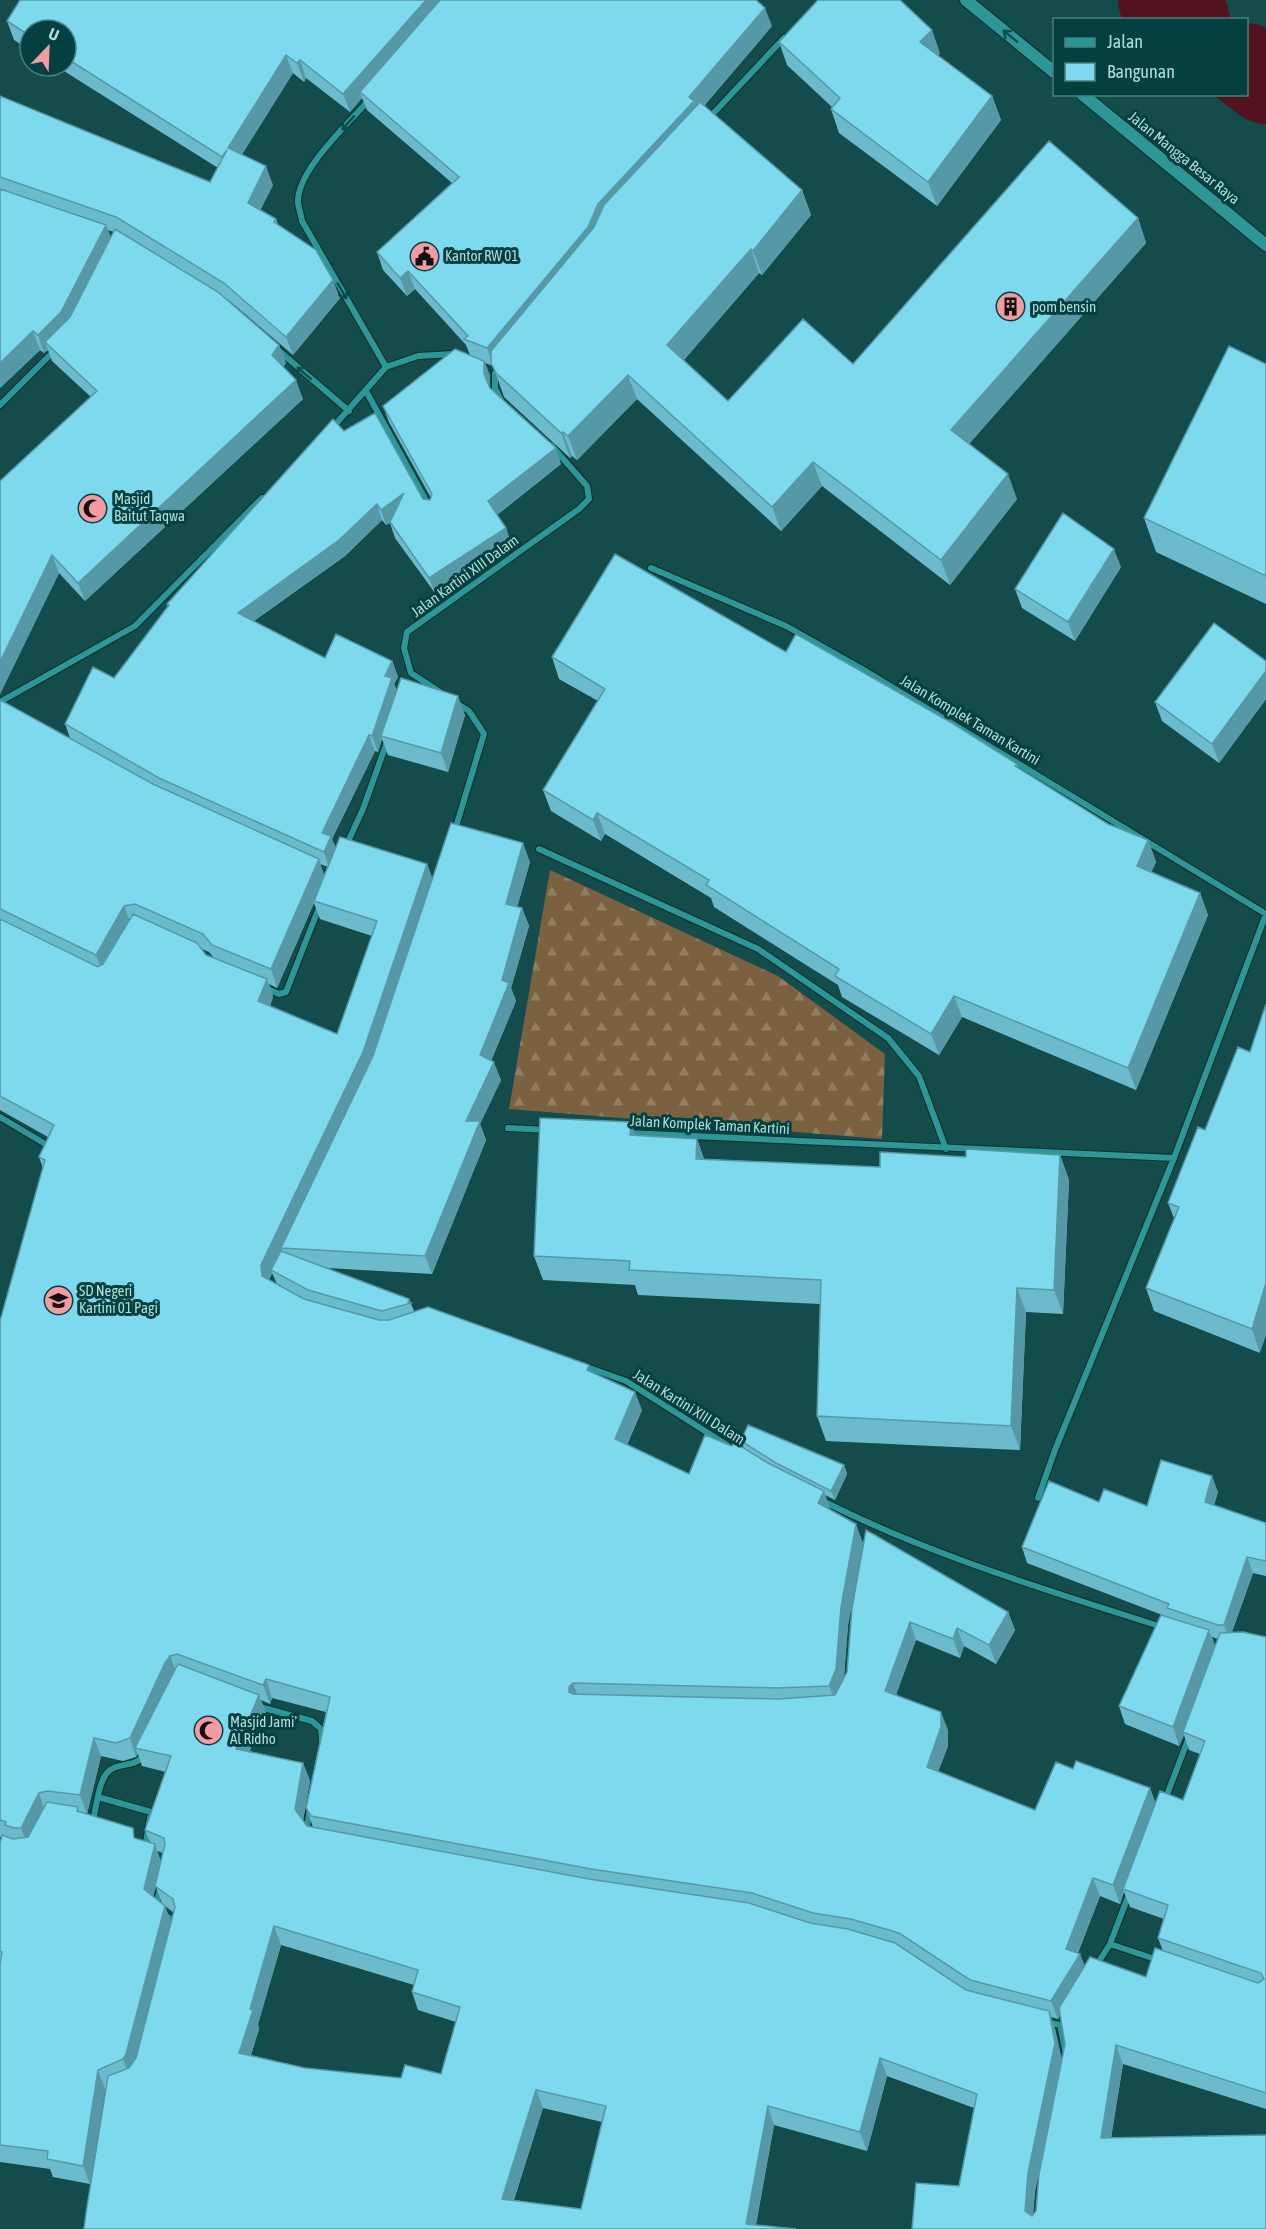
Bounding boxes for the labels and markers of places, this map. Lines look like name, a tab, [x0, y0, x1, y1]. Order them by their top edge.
public building icon: Kantor RW 01	[408, 240, 440, 272]
place label: Kantor RW 01	[445, 247, 518, 264]
building icon: pom bensin	[995, 291, 1027, 323]
place label: pom bensin	[1032, 298, 1096, 315]
place label: Masjid Baitut Taqwa	[114, 490, 185, 524]
mosque icon: Masjid Baitut Taqwa	[77, 492, 109, 524]
place label: SD Negeri Kartini 01 Pagi	[79, 1282, 158, 1316]
school or university icon: SD Negeri Kartini 01 Pagi	[42, 1284, 74, 1316]
place label: Masjid Jami' Al Ridho	[230, 1713, 297, 1747]
mosque icon: Masjid Jami' Al Ridho	[193, 1715, 225, 1747]

